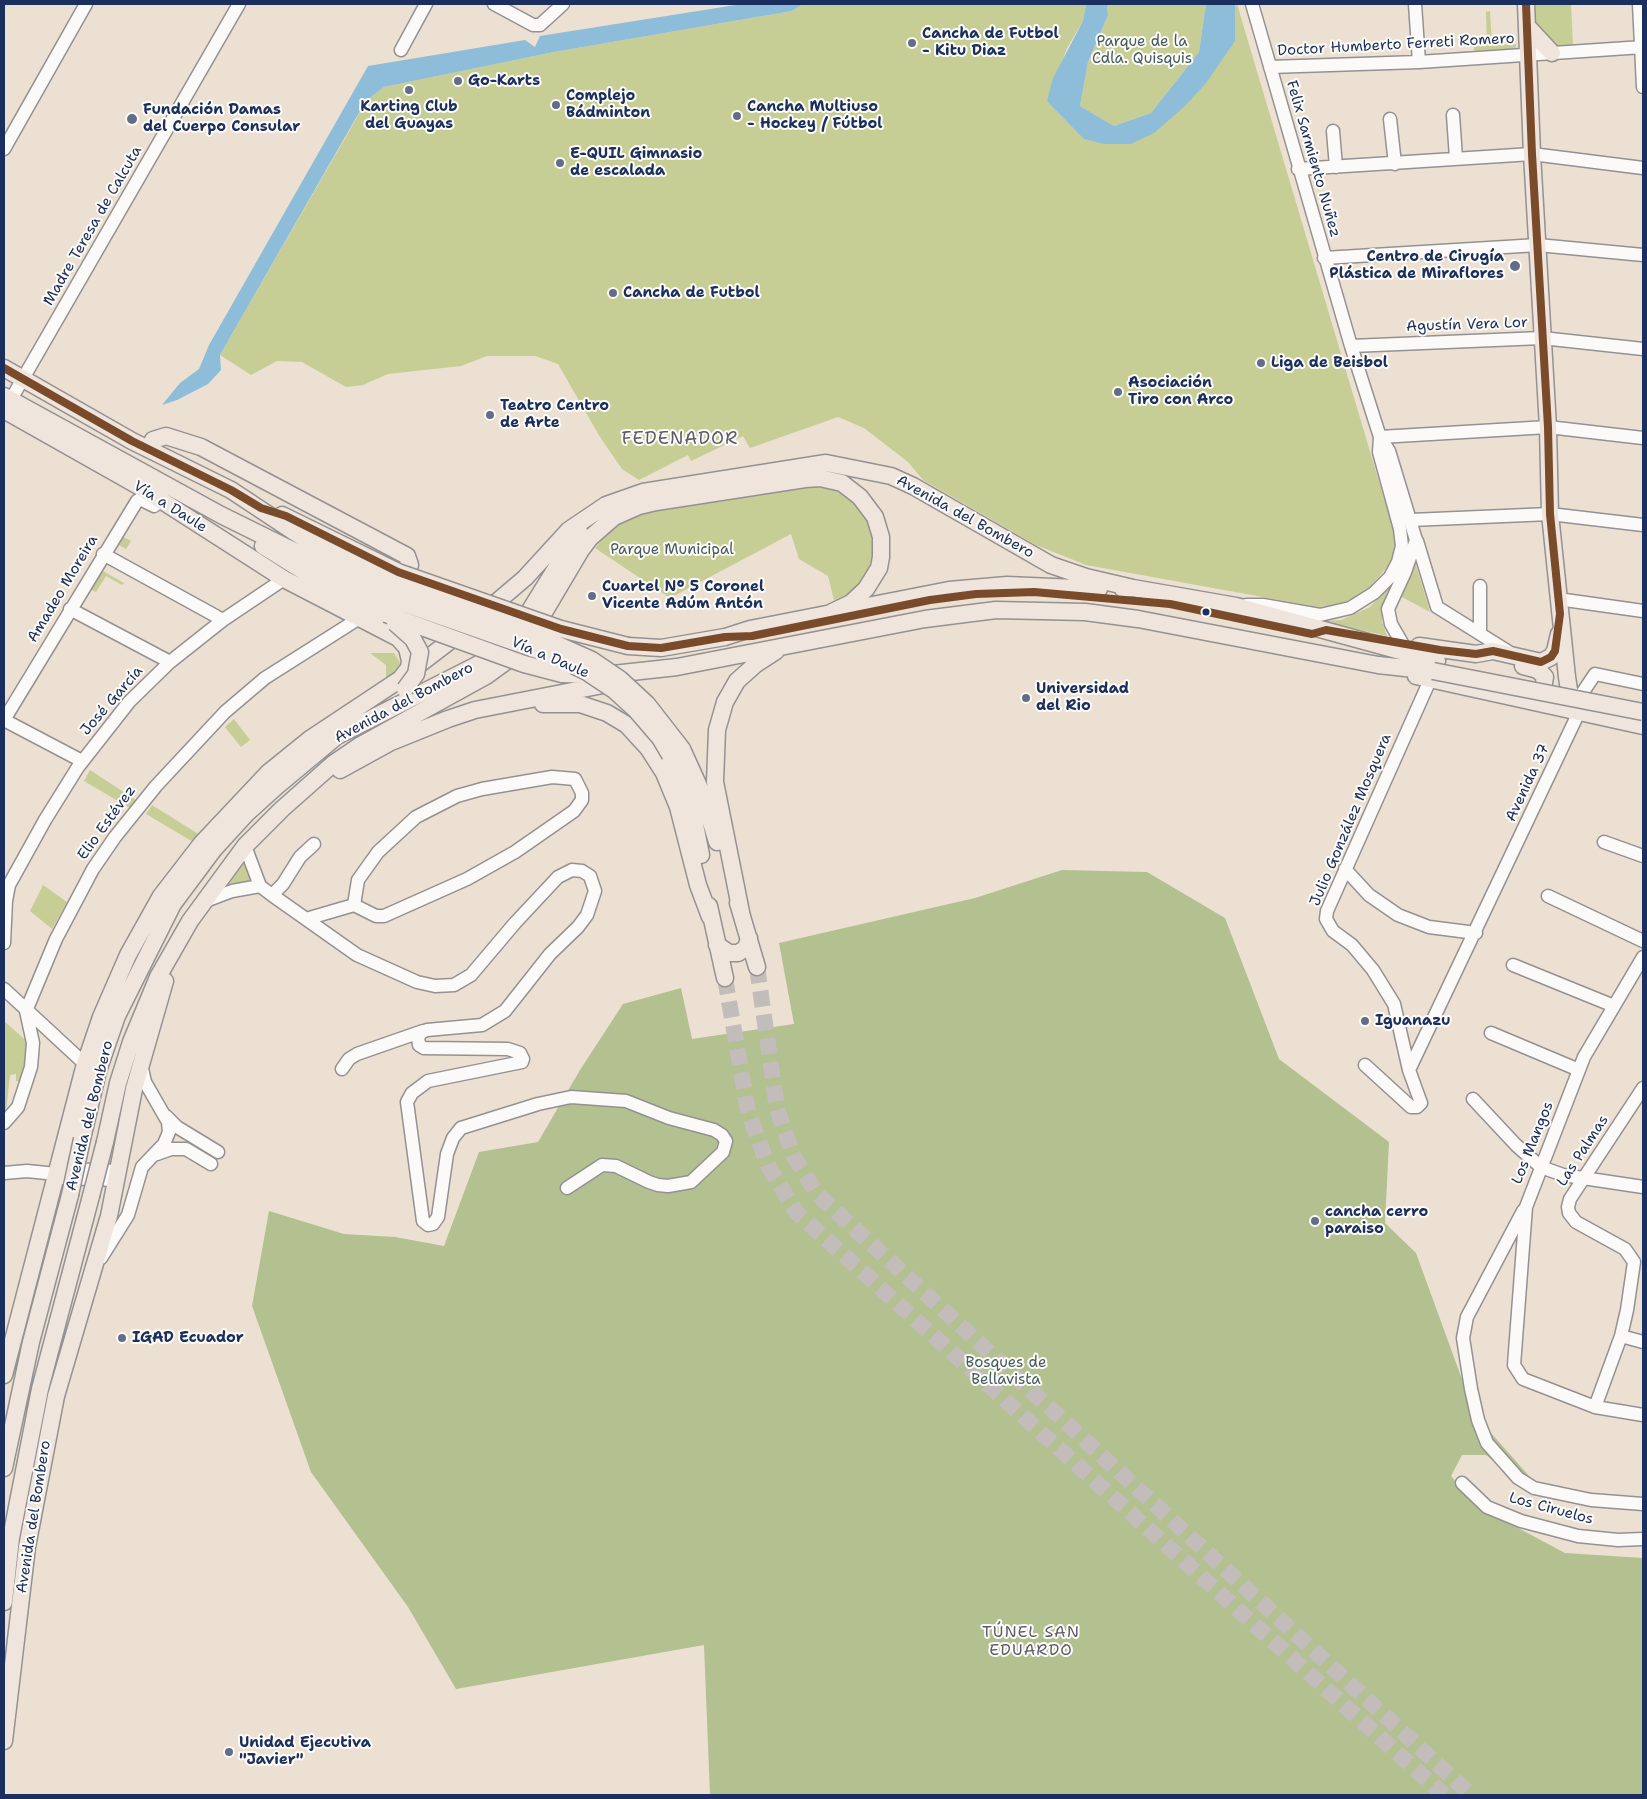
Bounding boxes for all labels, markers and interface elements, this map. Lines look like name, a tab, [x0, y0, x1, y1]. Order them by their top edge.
place label: Cancha de Futbol - Kitu Diaz	[922, 25, 1059, 60]
street label: Doctor Humberto Ferreti Romero	[1277, 30, 1515, 60]
park label: Parque de la Cdla. Quisquis	[1092, 33, 1192, 68]
marker: Cancha de Futbol - Kitu Diaz	[906, 37, 918, 49]
place label: Go-Karts	[468, 72, 540, 90]
marker: Go-Karts	[452, 75, 464, 87]
street label: Felix Sarmiento Nuñez	[1282, 79, 1344, 239]
marker: Karting Club del Guayas	[403, 84, 415, 96]
place label: Complejo Bádminton	[566, 87, 650, 122]
place label: Karting Club del Guayas	[360, 98, 458, 133]
place label: Cancha Multiuso - Hockey / Fútbol	[747, 98, 882, 133]
marker: Complejo Bádminton	[550, 99, 562, 111]
place label: Fundación Damas del Cuerpo Consular	[143, 101, 300, 136]
marker: Cancha Multiuso - Hockey / Fútbol	[731, 110, 743, 122]
marker: Fundación Damas del Cuerpo Consular	[125, 112, 139, 126]
street label: Madre Teresa de Calcuta	[40, 143, 146, 309]
place label: E-QUIL Gimnasio de escalada	[570, 145, 702, 180]
marker: E-QUIL Gimnasio de escalada	[554, 157, 566, 169]
place label: Centro de Cirugía Plástica de Miraflores	[1329, 248, 1504, 283]
marker: Centro de Cirugía Plástica de Miraflores	[1508, 259, 1522, 273]
place label: Cancha de Futbol	[623, 284, 760, 302]
marker: Cancha de Futbol	[607, 287, 619, 299]
street label: Agustín Vera Lor	[1406, 314, 1528, 336]
place label: Liga de Beisbol	[1271, 354, 1388, 372]
marker: Liga de Beisbol	[1255, 357, 1267, 369]
place label: Asociación Tiro con Arco	[1128, 374, 1233, 409]
marker: Asociación Tiro con Arco	[1112, 386, 1124, 398]
place label: Teatro Centro de Arte	[500, 397, 609, 432]
marker: Teatro Centro de Arte	[484, 409, 496, 421]
district label: FEDENADOR	[620, 428, 740, 450]
street label: Avenida del Bombero	[893, 472, 1037, 562]
street label: Vía a Daule	[130, 477, 210, 537]
street label: Amadeo Moreira	[24, 532, 102, 646]
park label: Parque Municipal	[610, 541, 734, 559]
place label: Cuartel Nº 5 Coronel Vicente Adúm Antón	[602, 578, 764, 613]
marker: Cuartel Nº 5 Coronel Vicente Adúm Antón	[586, 590, 598, 602]
unlabelled marker	[1201, 607, 1211, 617]
street label: Vía a Daule	[508, 633, 592, 683]
street label: Avenida del Bombero	[332, 659, 476, 747]
street label: José García	[77, 663, 147, 739]
place label: Universidad del Rio	[1036, 680, 1129, 715]
marker: Universidad del Rio	[1020, 692, 1032, 704]
street label: Julio González Mosquera	[1306, 731, 1396, 909]
street label: Avenida 37	[1502, 741, 1554, 825]
street label: Elio Estévez	[74, 782, 140, 864]
place label: Iguanazu	[1375, 1012, 1450, 1030]
marker: Iguanazu	[1359, 1015, 1371, 1027]
street label: Avenida del Bombero	[63, 1039, 117, 1193]
street label: Los Mangos	[1508, 1099, 1558, 1187]
street label: Las Palmas	[1553, 1112, 1613, 1190]
place label: cancha cerro paraiso	[1325, 1203, 1428, 1238]
marker: cancha cerro paraiso	[1309, 1215, 1321, 1227]
place label: IGAD Ecuador	[132, 1329, 244, 1347]
marker: IGAD Ecuador	[116, 1332, 128, 1344]
park label: Bosques de Bellavista	[966, 1354, 1046, 1389]
street label: Avenida del Bombero	[13, 1439, 55, 1595]
street label: Los Ciruelos	[1507, 1489, 1595, 1529]
district label: TÚNEL SAN EDUARDO	[981, 1623, 1081, 1661]
place label: Unidad Ejecutiva "Javier"	[239, 1734, 371, 1769]
marker: Unidad Ejecutiva "Javier"	[223, 1746, 235, 1758]

